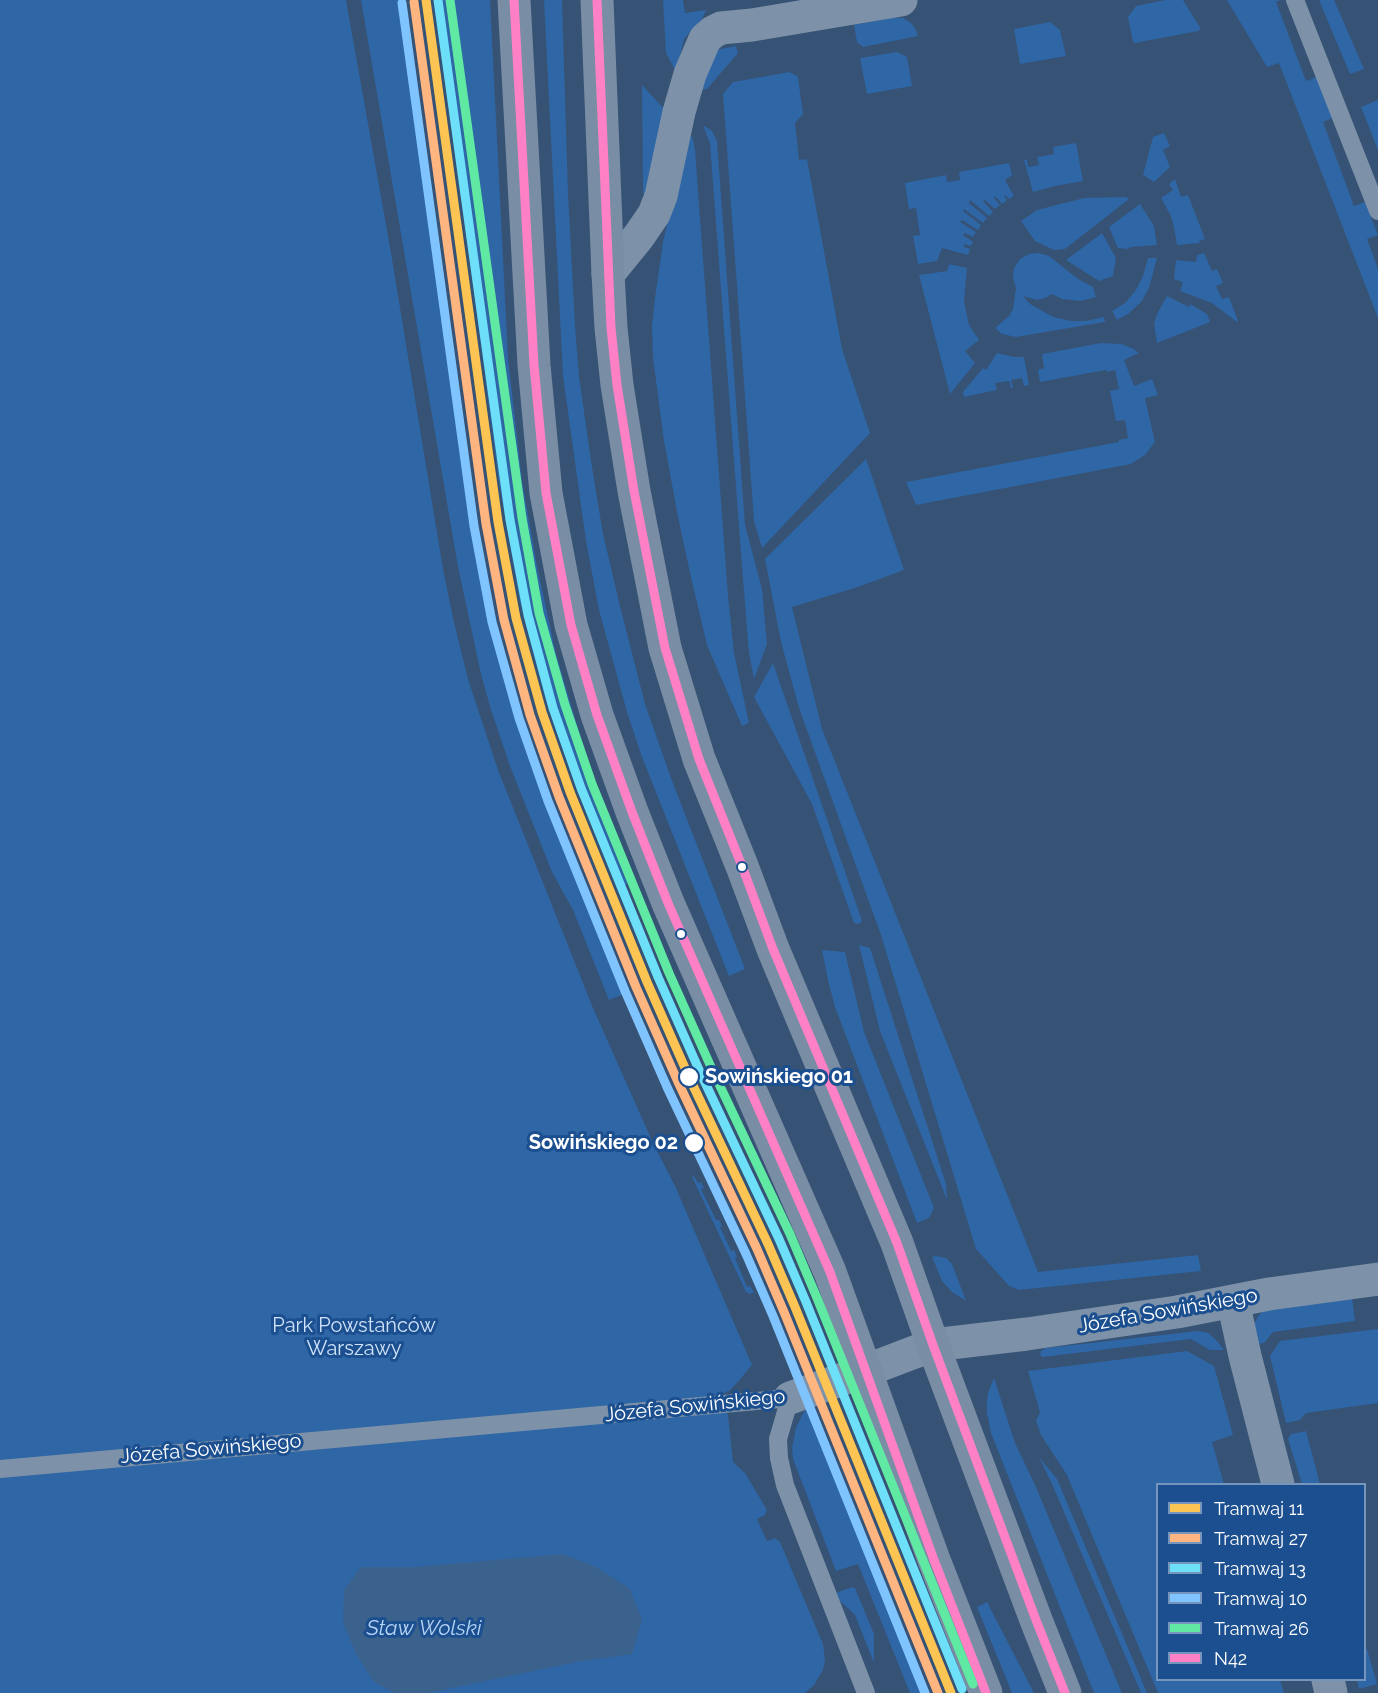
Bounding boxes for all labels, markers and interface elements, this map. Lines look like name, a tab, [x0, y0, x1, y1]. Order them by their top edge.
unlabelled marker	[736, 861, 748, 873]
unlabelled marker	[675, 928, 687, 940]
place label: Sowińskiego 01	[705, 1065, 853, 1089]
marker: Sowińskiego 01	[678, 1066, 700, 1088]
place label: Sowińskiego 02	[529, 1131, 678, 1155]
marker: Sowińskiego 02	[683, 1132, 705, 1154]
street label: Józefa Sowińskiego	[1077, 1283, 1259, 1339]
park label: Park Powstańców Warszawy	[272, 1314, 436, 1361]
street label: Józefa Sowińskiego	[603, 1385, 787, 1427]
street label: Józefa Sowińskiego	[120, 1429, 302, 1469]
legend	[1156, 1483, 1366, 1681]
text: Tramwaj 11	[1214, 1498, 1304, 1519]
text: Tramwaj 27	[1214, 1528, 1308, 1549]
text: Tramwaj 13	[1214, 1558, 1306, 1579]
text: Tramwaj 10	[1214, 1588, 1307, 1609]
water label: Staw Wolski	[366, 1616, 482, 1642]
text: Tramwaj 26	[1214, 1618, 1309, 1639]
text: N42	[1214, 1648, 1247, 1669]

